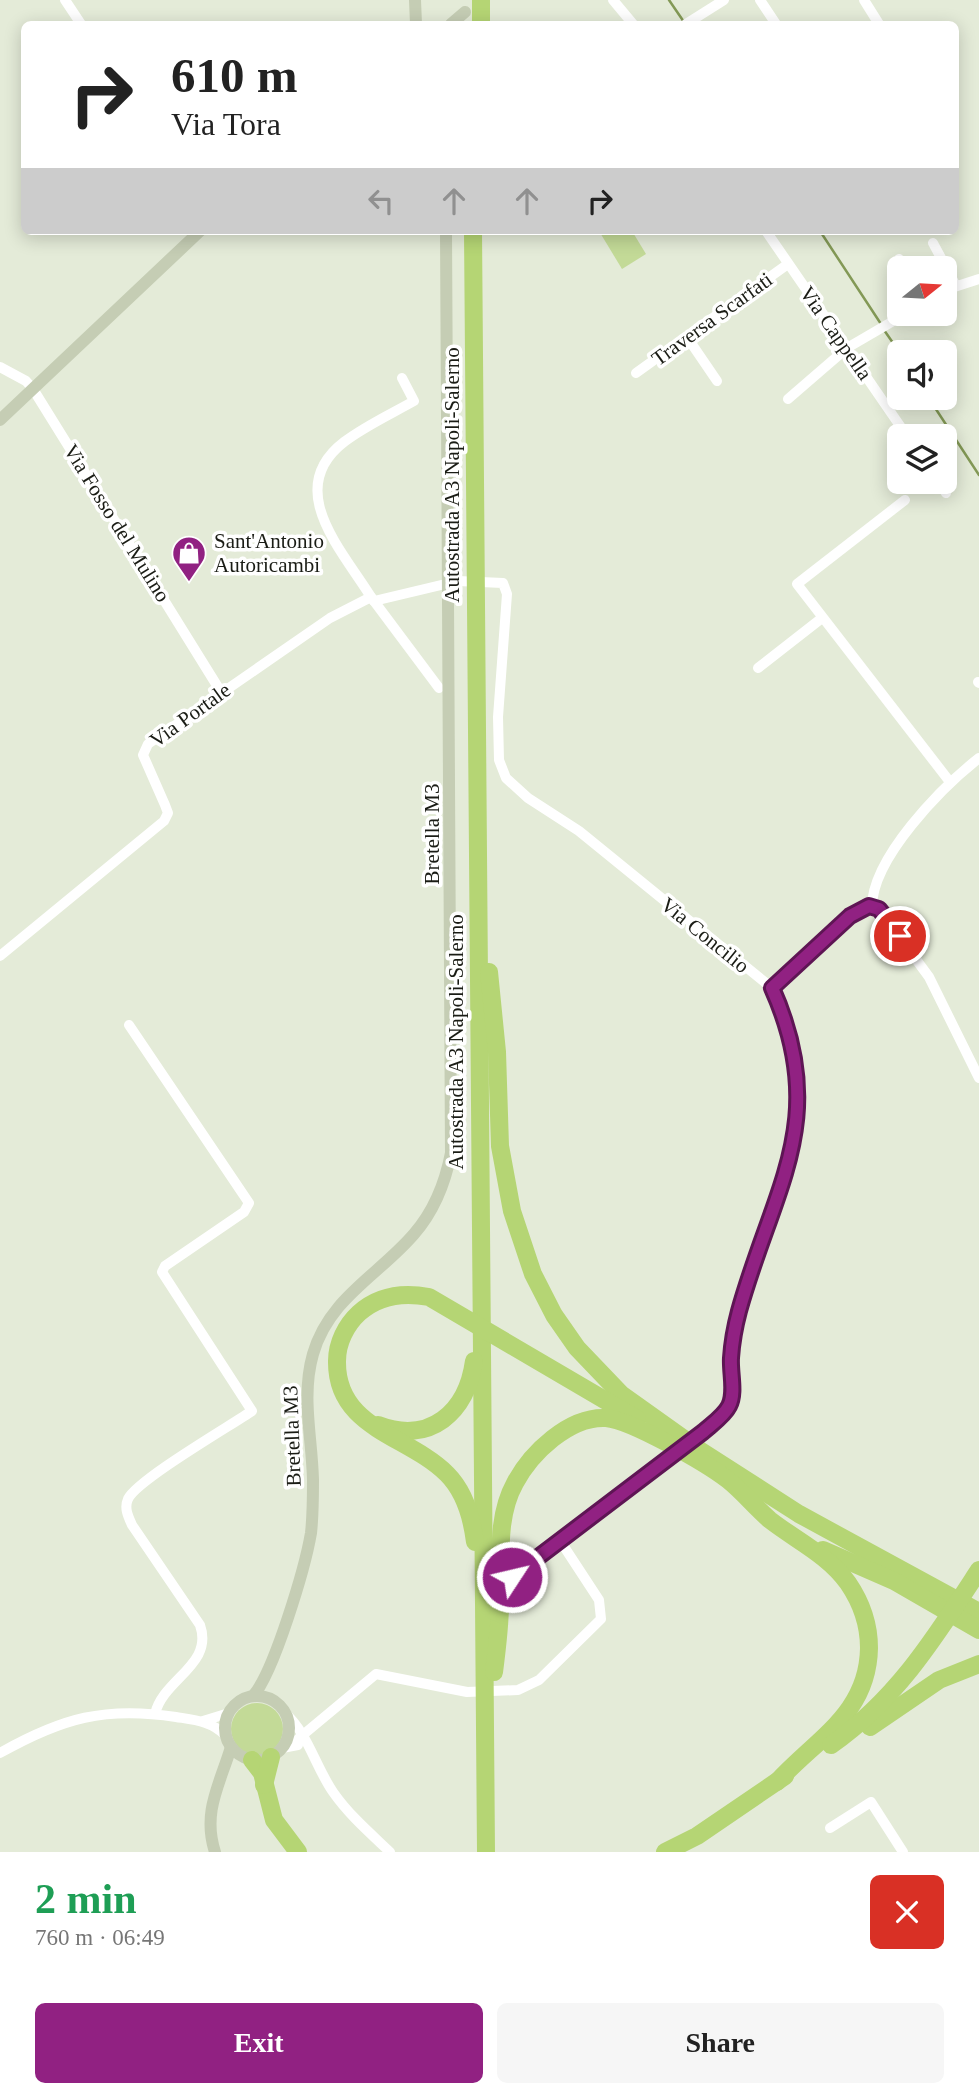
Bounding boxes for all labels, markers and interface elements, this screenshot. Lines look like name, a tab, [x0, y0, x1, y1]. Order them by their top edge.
text: 610 m	[171, 48, 298, 103]
icon: right	[56, 49, 147, 140]
text: Via Tora	[171, 106, 281, 142]
icon: left	[362, 182, 400, 220]
icon: ahead	[435, 182, 473, 220]
icon: ahead	[508, 182, 546, 220]
icon: right	[581, 182, 619, 220]
north arrow	[887, 256, 957, 326]
map controls	[887, 256, 957, 494]
street label: Traversa Scarfati	[647, 267, 777, 371]
street label: Via Cappella	[795, 281, 877, 385]
button: sound	[887, 340, 957, 410]
street label: Autostrada A3 Napoli-Salerno	[440, 347, 464, 603]
button: layers	[887, 424, 957, 494]
street label: Via Fosso del Mulino	[59, 440, 175, 606]
place label: Sant'Antonio Autoricambi	[214, 529, 324, 577]
shop icon: Sant'Antonio Autoricambi	[170, 534, 208, 583]
street label: Via Portale	[145, 678, 235, 752]
street label: Bretella M3	[420, 784, 444, 884]
street label: Via Concilio	[656, 892, 754, 978]
pin	[870, 906, 930, 966]
street label: Autostrada A3 Napoli-Salerno	[444, 914, 468, 1170]
icon: arrive	[881, 917, 919, 955]
street label: Bretella M3	[278, 1385, 306, 1487]
position arrow	[475, 1540, 549, 1614]
button: close	[870, 1875, 944, 1949]
text: 2 min	[35, 1876, 137, 1922]
text: 760 m · 06:49	[35, 1925, 165, 1950]
button: Exit	[35, 2003, 483, 2083]
button: Share	[497, 2003, 944, 2083]

